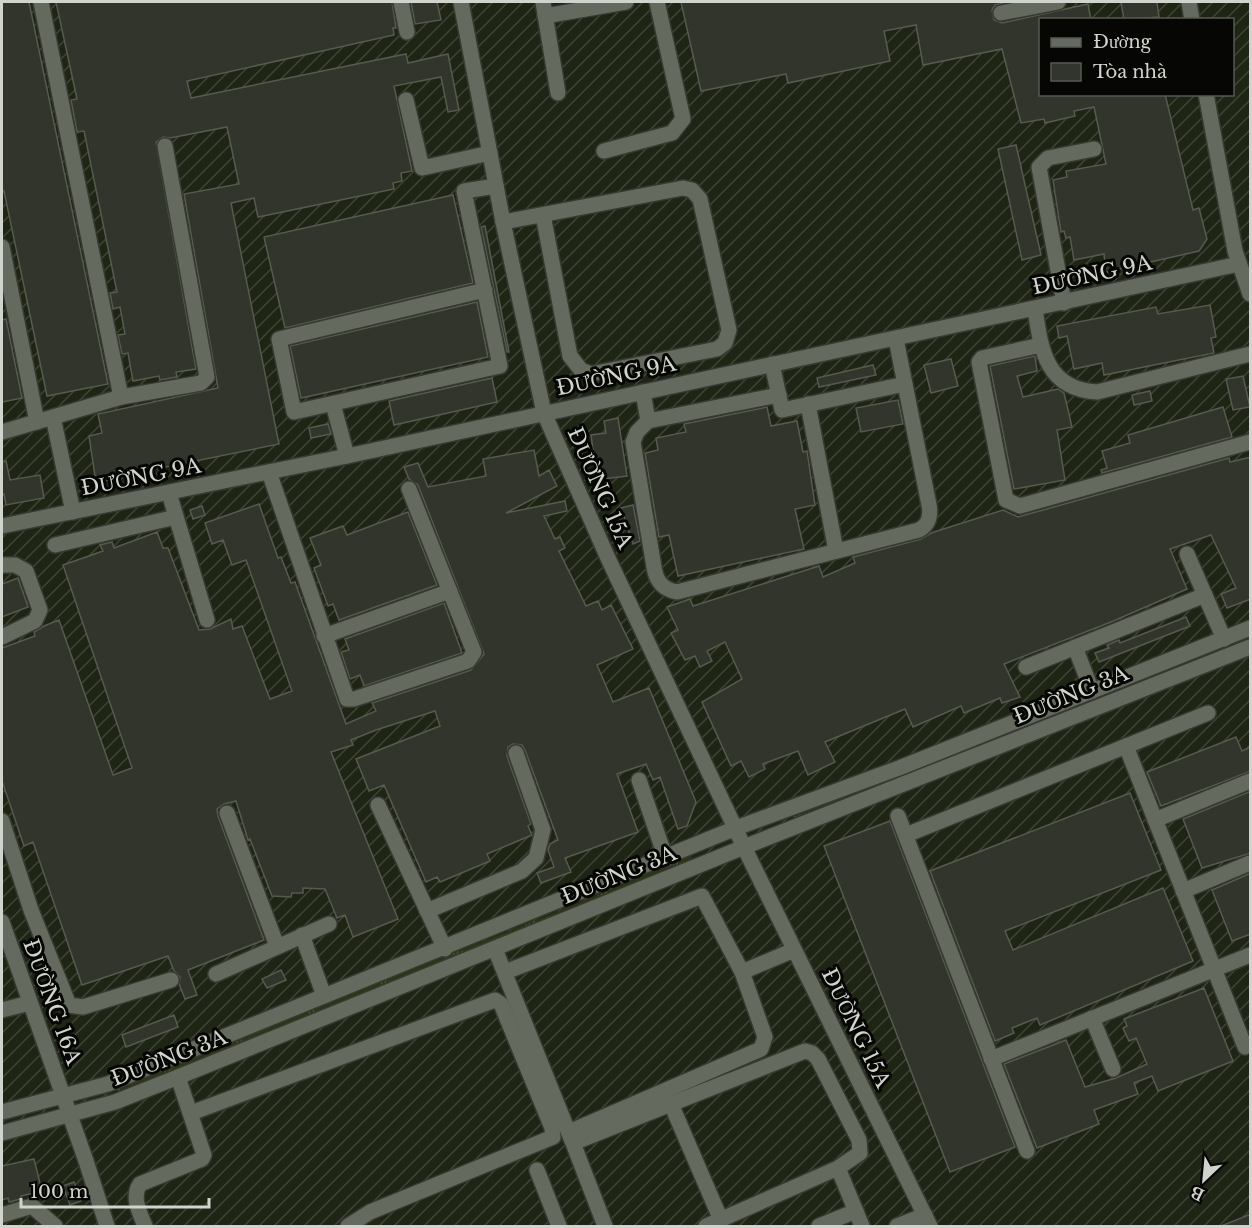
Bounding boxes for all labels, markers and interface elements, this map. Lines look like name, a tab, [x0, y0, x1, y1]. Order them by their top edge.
legend	[1039, 18, 1234, 96]
text: Đường	[1093, 31, 1152, 53]
text: Tòa nhà	[1093, 61, 1167, 83]
street label: ĐƯỜNG 9A	[1030, 249, 1155, 300]
street label: ĐƯỜNG 9A	[554, 350, 679, 401]
street label: ĐƯỜNG 15A	[562, 423, 639, 553]
street label: ĐƯỜNG 9A	[79, 452, 204, 501]
street label: ĐƯỜNG 3A	[1010, 660, 1133, 730]
street label: ĐƯỜNG 3A	[558, 840, 681, 910]
street label: ĐƯỜNG 16A	[17, 936, 87, 1069]
street label: ĐƯỜNG 15A	[816, 964, 897, 1093]
street label: ĐƯỜNG 3A	[108, 1024, 231, 1092]
north arrow	[1174, 1150, 1234, 1210]
scale bar	[21, 1171, 208, 1209]
text: 100 m	[30, 1181, 88, 1203]
text: B	[1187, 1182, 1208, 1205]

